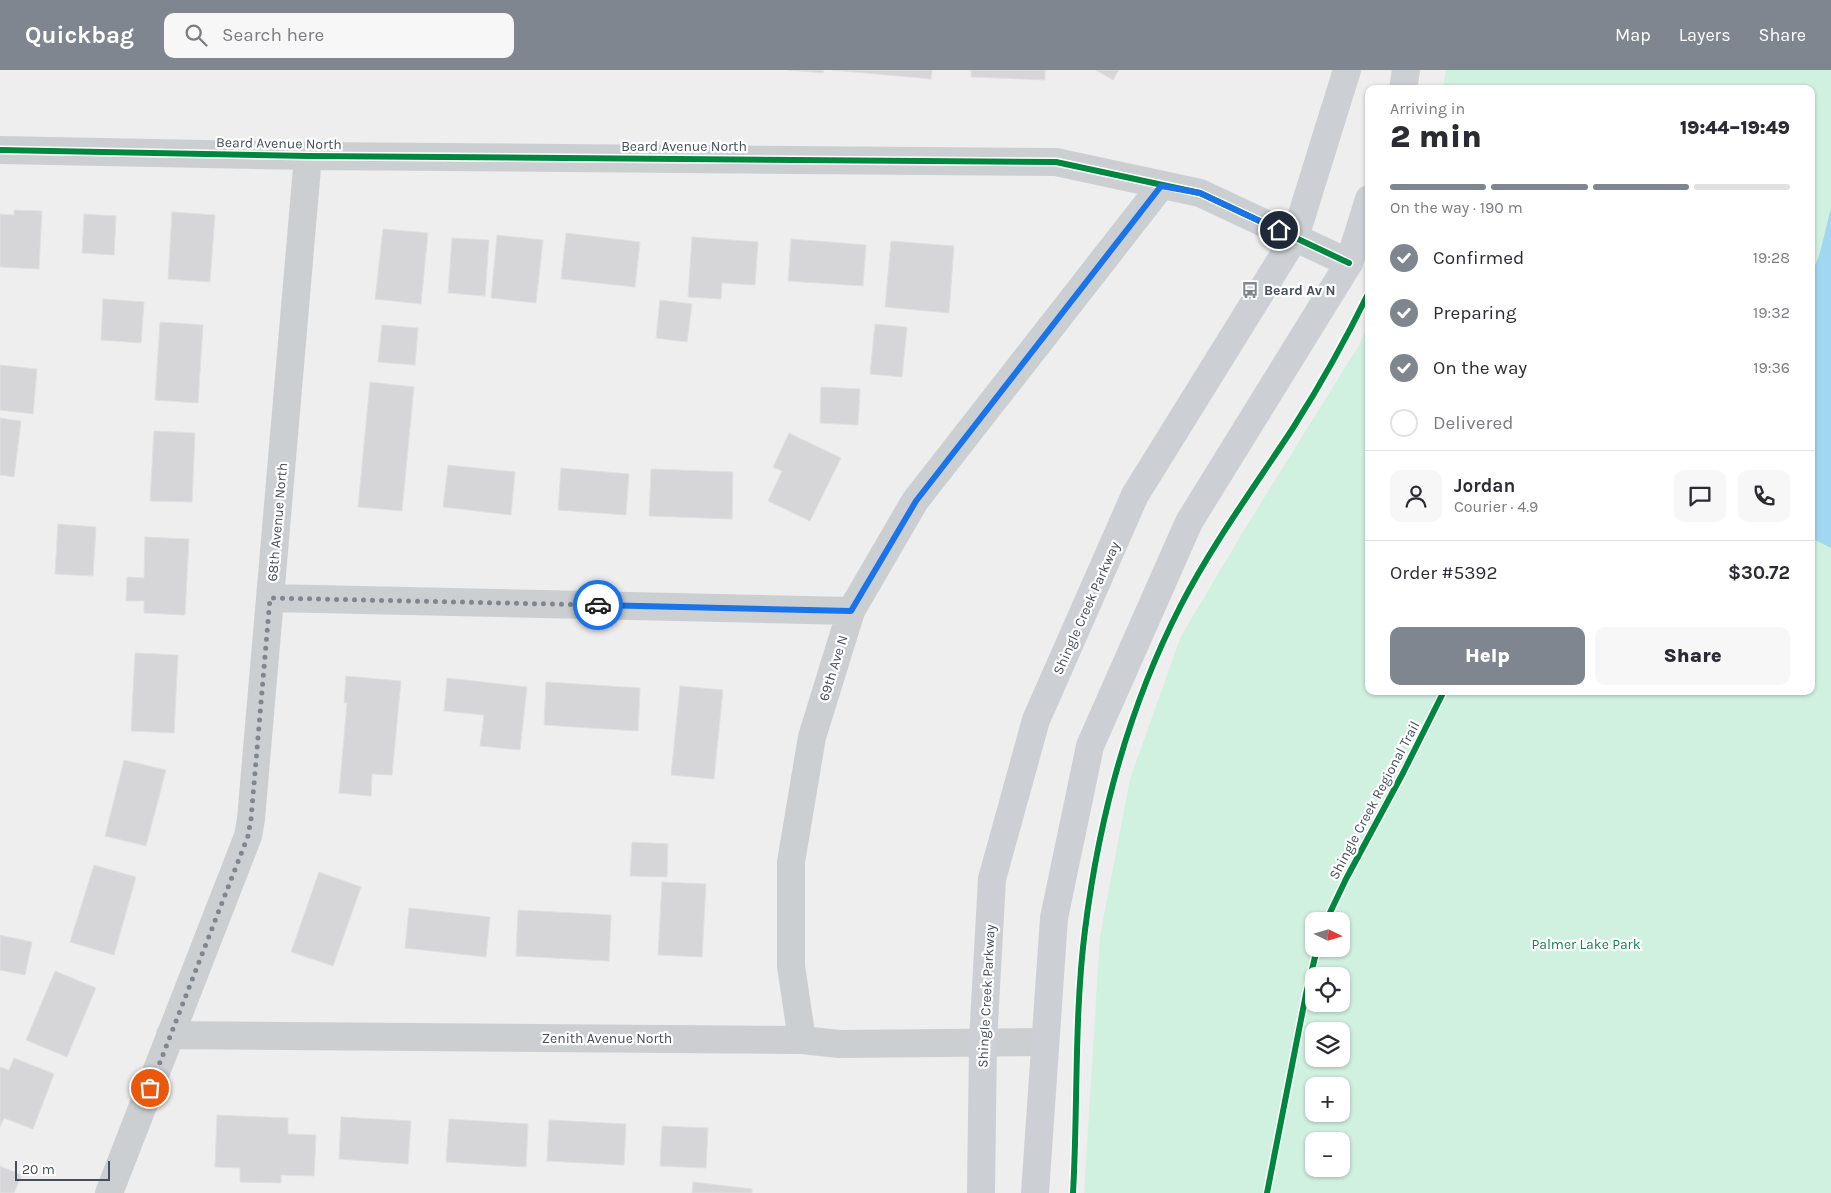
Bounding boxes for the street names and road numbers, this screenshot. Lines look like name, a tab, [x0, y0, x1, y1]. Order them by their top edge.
street label: Beard Avenue North	[216, 134, 342, 153]
street label: Beard Avenue North	[621, 138, 747, 155]
street label: 68th Avenue North	[264, 462, 291, 582]
street label: Shingle Creek Parkway	[1049, 539, 1124, 677]
street label: 69th Ave N	[815, 633, 852, 703]
street label: Shingle Creek Regional Trail	[1325, 718, 1423, 882]
street label: Shingle Creek Parkway	[974, 923, 999, 1068]
street label: Zenith Avenue North	[542, 1030, 672, 1047]

